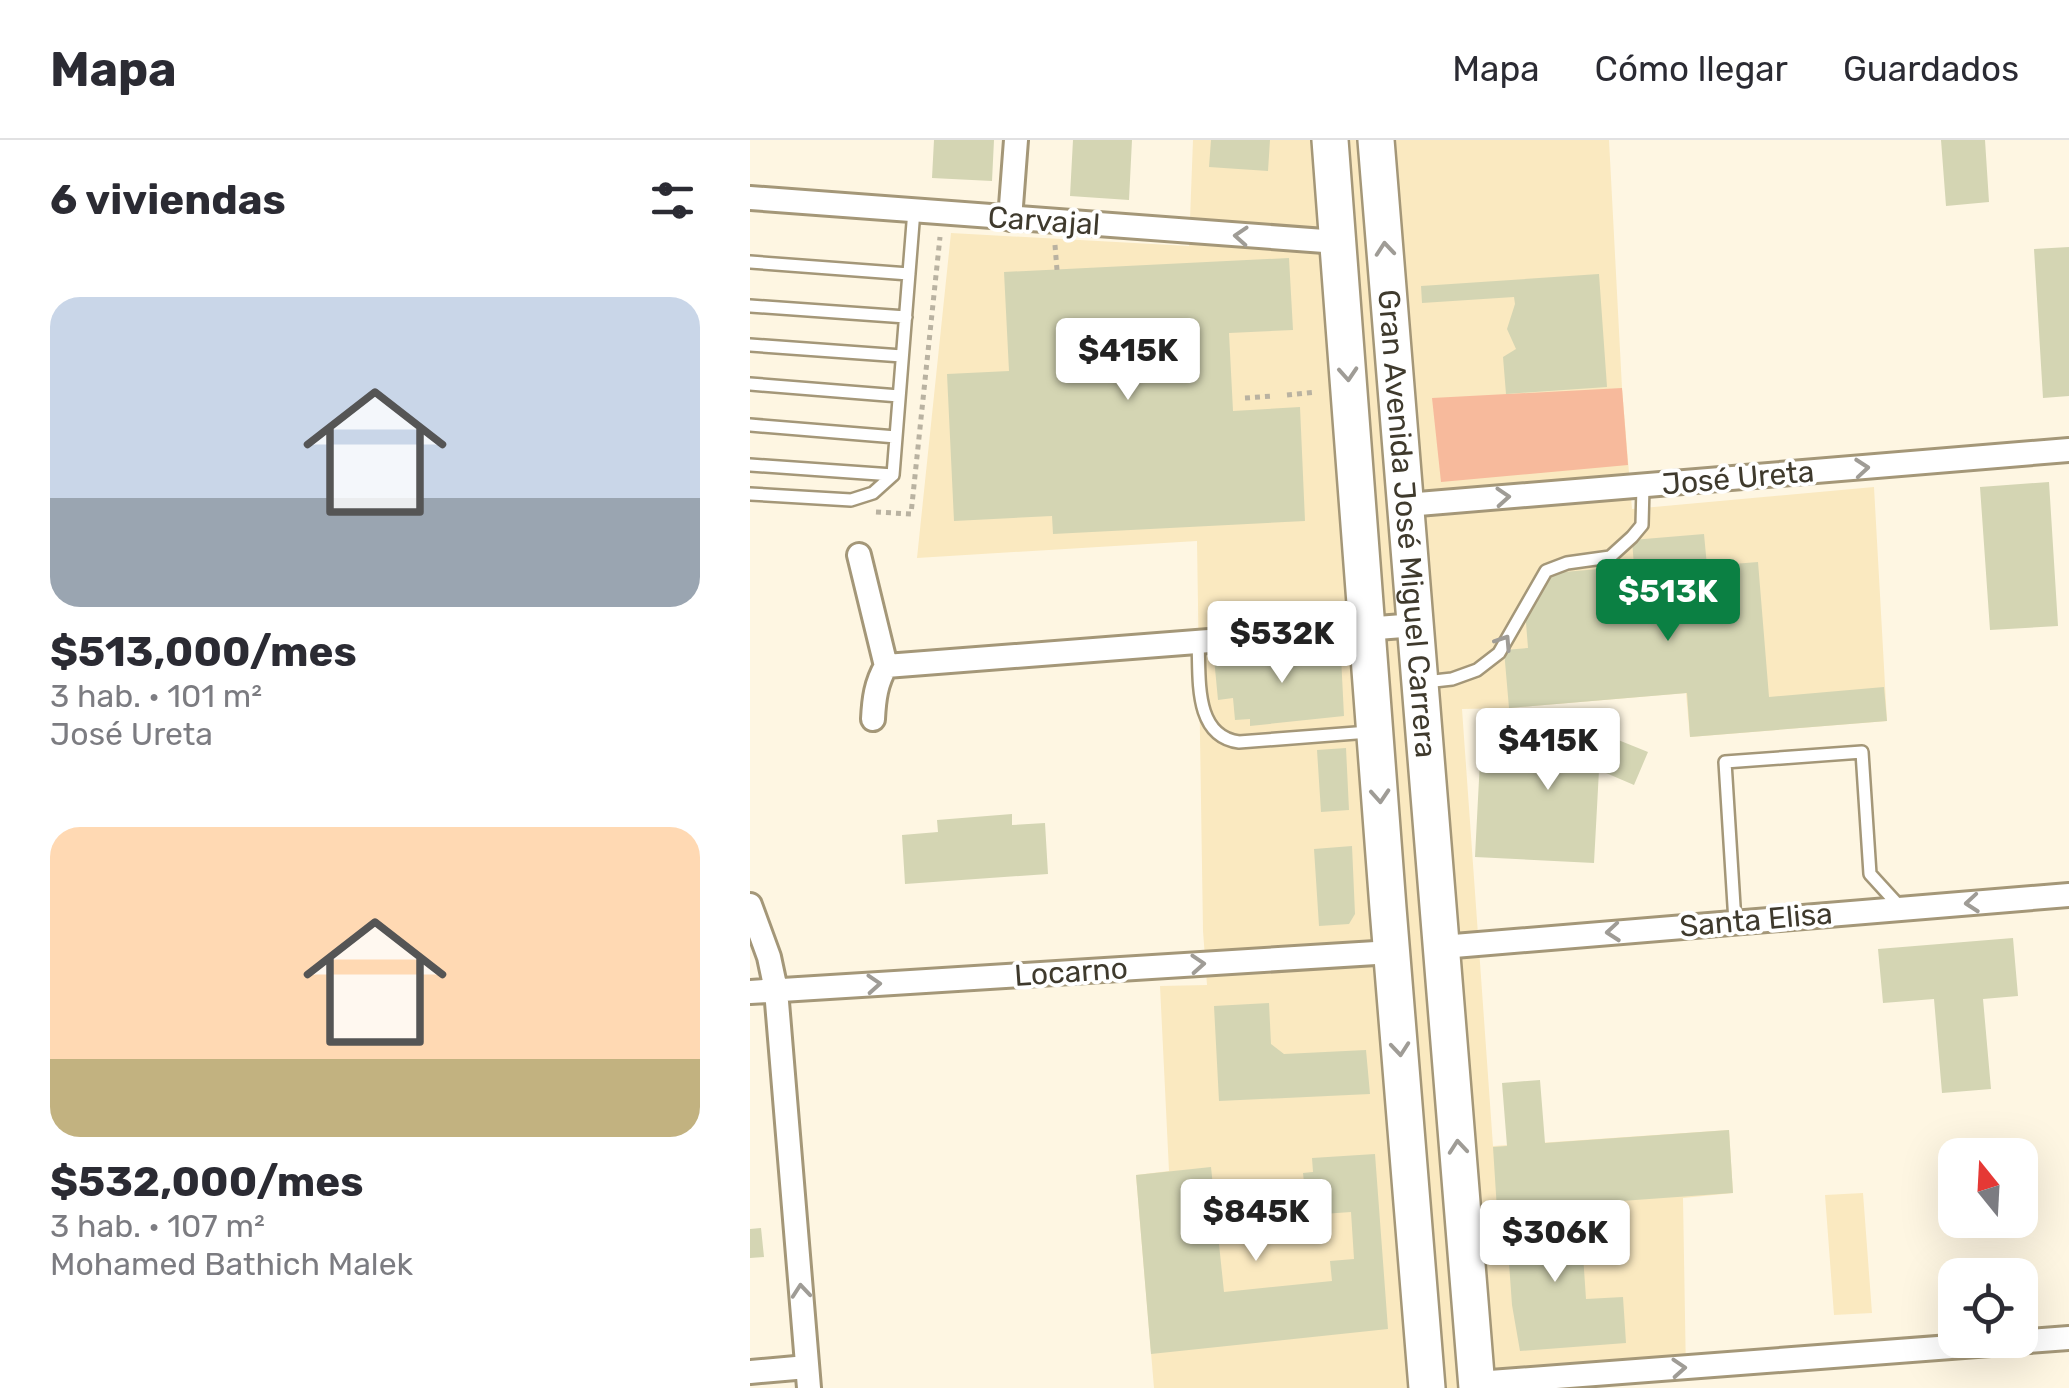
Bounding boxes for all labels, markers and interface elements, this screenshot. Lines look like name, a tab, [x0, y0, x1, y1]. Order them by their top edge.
text: Mapa	[50, 41, 177, 98]
text: Mapa	[1452, 48, 1540, 90]
text: Cómo llegar	[1595, 48, 1788, 90]
text: Guardados	[1843, 48, 2019, 90]
icon: filters	[645, 173, 700, 228]
text: 6 viviendas	[50, 175, 286, 225]
street label: Carvajal	[987, 199, 1101, 243]
one-way arrow	[1232, 225, 1248, 247]
one-way arrow	[1375, 240, 1397, 256]
street label: Gran Avenida José Miguel Carrera	[1370, 288, 1444, 759]
pin: $415K	[1058, 318, 1198, 403]
text: $415K	[1078, 331, 1178, 369]
icon: home	[285, 362, 465, 542]
one-way arrow	[1337, 367, 1358, 383]
street label: José Ureta	[1660, 453, 1816, 503]
one-way arrow	[1855, 457, 1871, 479]
one-way arrow	[1496, 487, 1512, 509]
pin: $513K	[1598, 559, 1738, 644]
text: $513K	[1618, 572, 1718, 610]
pin: $532K	[1212, 601, 1352, 686]
text: $532K	[1229, 614, 1335, 652]
text: $513,000/mes	[50, 627, 357, 677]
one-way arrow	[1491, 635, 1510, 653]
text: 3 hab. · 101 m²	[50, 677, 262, 715]
pin: $415K	[1478, 708, 1618, 793]
text: José Ureta	[50, 715, 213, 753]
text: $415K	[1498, 721, 1598, 759]
one-way arrow	[1368, 788, 1390, 804]
one-way arrow	[1963, 891, 1979, 913]
icon: home	[285, 892, 465, 1072]
street label: Santa Elisa	[1678, 895, 1834, 945]
one-way arrow	[1605, 921, 1621, 943]
street label: Locarno	[1013, 950, 1129, 994]
one-way arrow	[1191, 954, 1207, 975]
one-way arrow	[866, 974, 882, 995]
one-way arrow	[1388, 1042, 1410, 1058]
one-way arrow	[1448, 1138, 1469, 1154]
north arrow	[1938, 1138, 2038, 1238]
map controls	[1938, 1138, 2038, 1358]
text: $532,000/mes	[50, 1157, 363, 1207]
pin: $845K	[1186, 1179, 1326, 1264]
text: $845K	[1203, 1192, 1309, 1230]
pin: $306K	[1485, 1200, 1625, 1285]
text: 3 hab. · 107 m²	[50, 1207, 265, 1245]
text: $306K	[1502, 1213, 1608, 1251]
text: Mohamed Bathich Malek	[50, 1245, 413, 1283]
button: locate	[1938, 1258, 2038, 1358]
one-way arrow	[791, 1282, 813, 1298]
one-way arrow	[1671, 1358, 1687, 1379]

